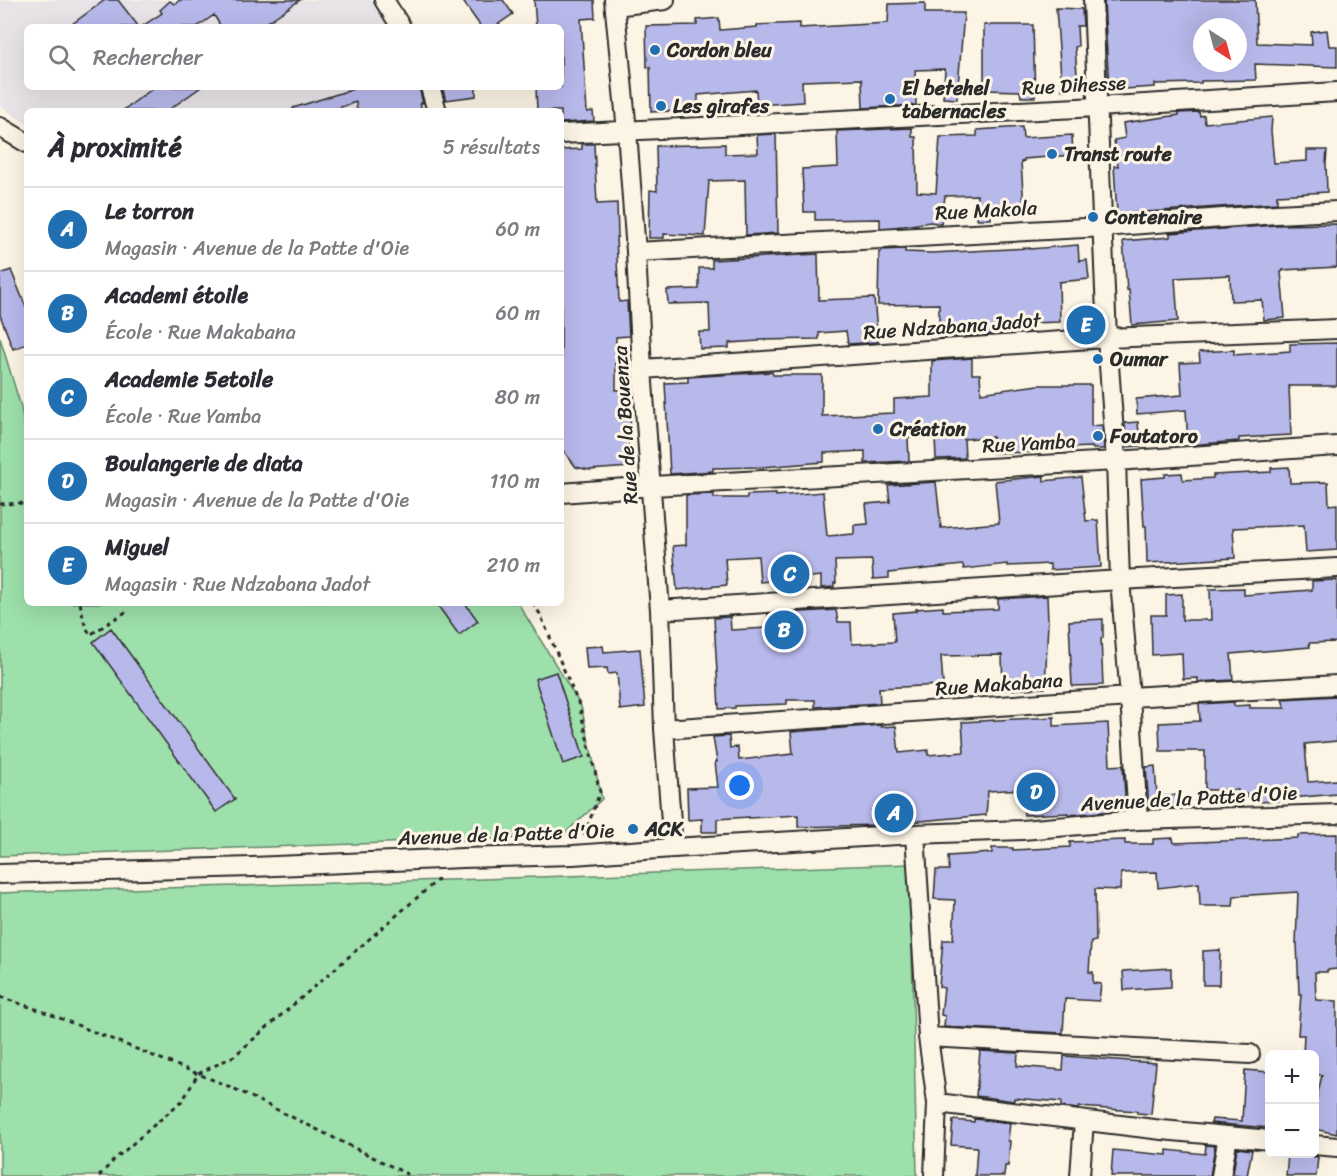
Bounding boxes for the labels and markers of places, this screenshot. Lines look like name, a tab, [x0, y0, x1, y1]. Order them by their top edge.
place label: Cordon bleu	[666, 33, 772, 68]
marker: Cordon bleu	[648, 43, 662, 57]
place label: El betehel tabernacles	[902, 71, 1007, 129]
place label: Les girafes	[673, 89, 770, 124]
marker: El betehel tabernacles	[883, 92, 897, 106]
marker: Les girafes	[654, 99, 668, 113]
place label: Transt route	[1064, 137, 1173, 172]
marker: Transt route	[1045, 147, 1059, 161]
place label: Contenaire	[1104, 200, 1203, 235]
marker: Contenaire	[1086, 210, 1100, 224]
pin: E	[1066, 302, 1106, 348]
place label: Oumar	[1110, 342, 1169, 377]
marker: Oumar	[1091, 352, 1105, 366]
place label: Création	[889, 412, 966, 447]
place label: Foutatoro	[1109, 419, 1199, 454]
marker: Création	[871, 422, 885, 436]
marker: Foutatoro	[1091, 429, 1105, 443]
pin: C	[770, 552, 810, 596]
pin: B	[764, 608, 804, 652]
pin: D	[1016, 770, 1056, 814]
pin: A	[874, 790, 914, 836]
place label: ACK	[644, 812, 685, 847]
marker: ACK	[626, 822, 640, 836]

